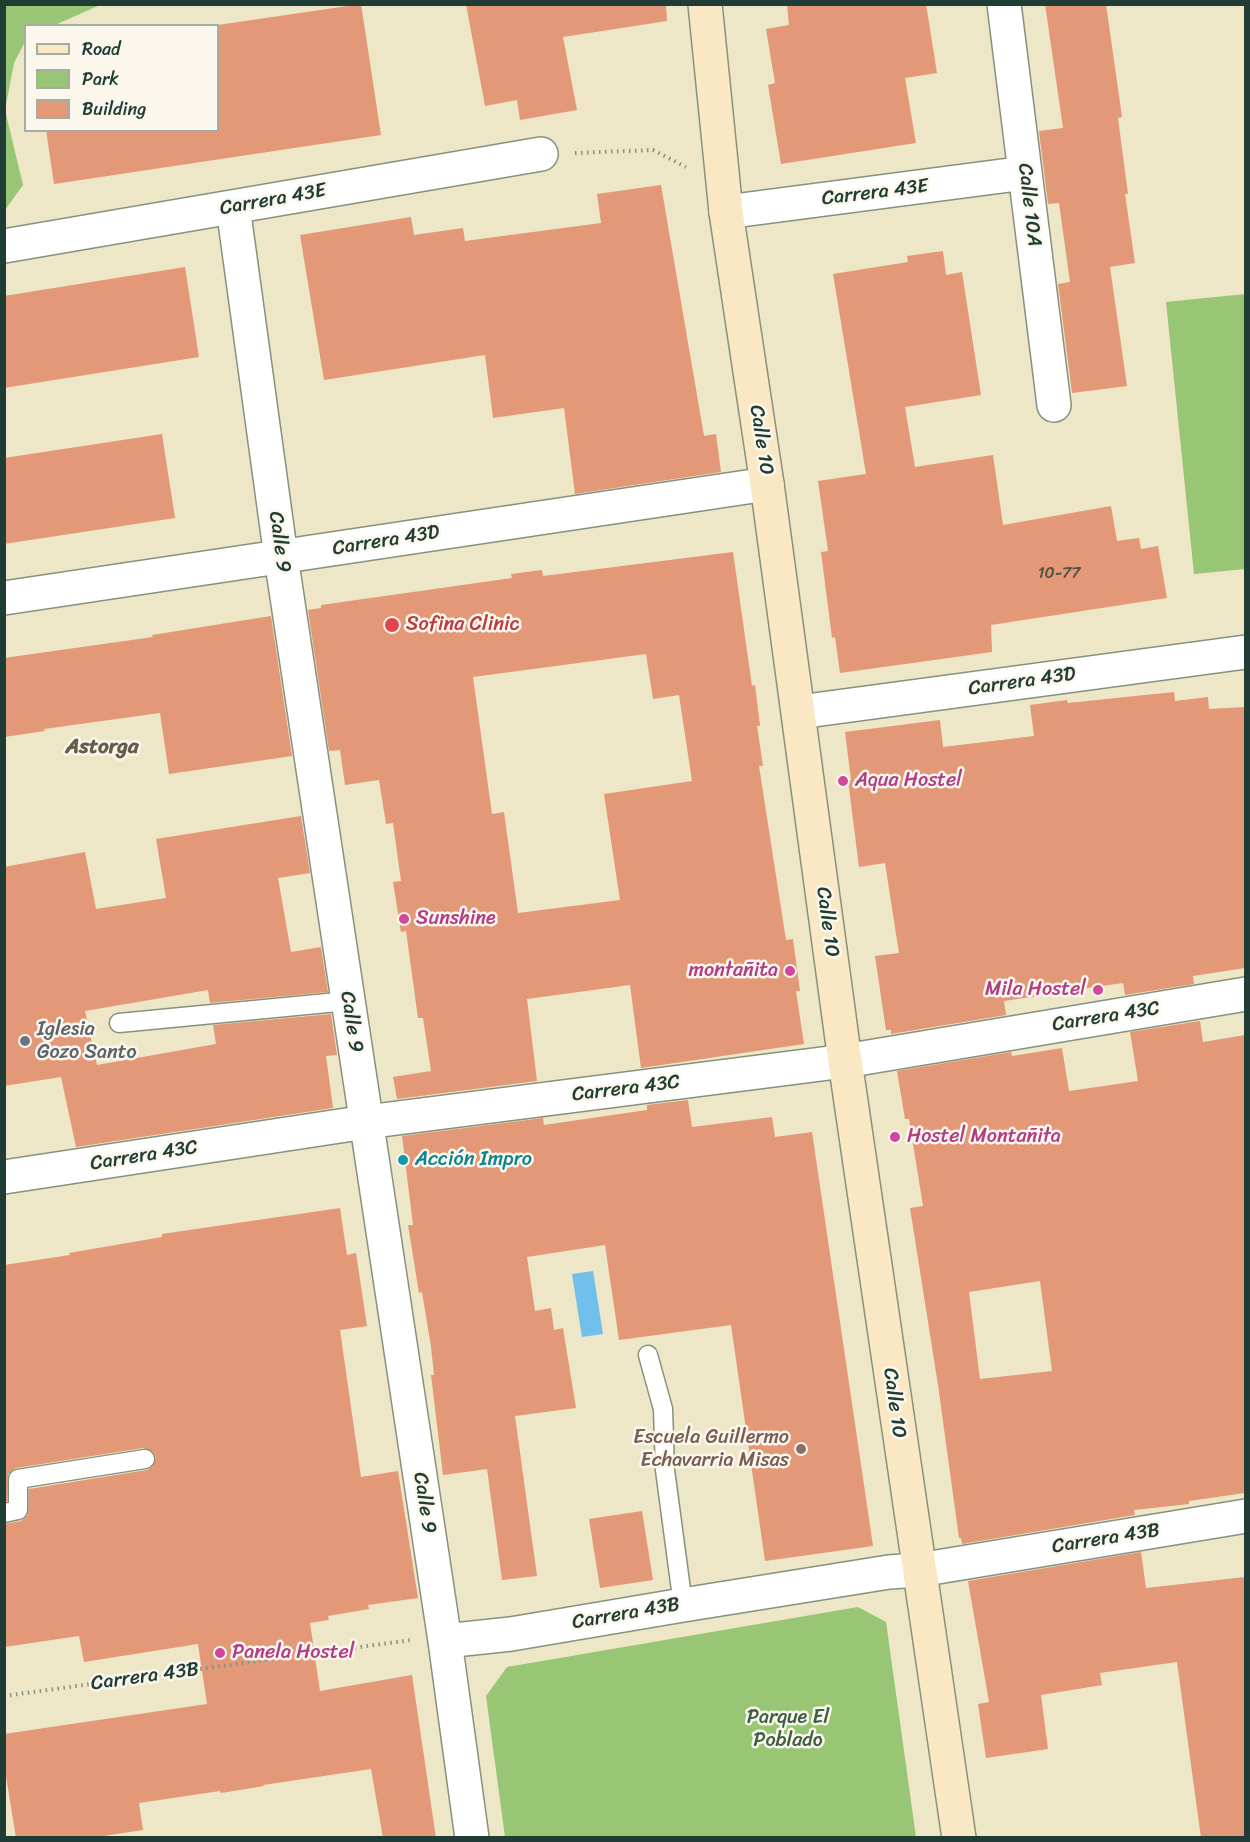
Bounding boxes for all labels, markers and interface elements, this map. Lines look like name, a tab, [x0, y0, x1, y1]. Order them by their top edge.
legend	[24, 24, 219, 132]
text: Road	[82, 33, 121, 65]
text: Park	[82, 63, 119, 95]
text: Building	[82, 93, 146, 125]
street label: Calle 10A	[1012, 162, 1046, 248]
street label: Carrera 43E	[820, 175, 930, 211]
street label: Carrera 43E	[218, 179, 328, 221]
street label: Calle 10	[744, 403, 778, 477]
street label: Calle 9	[263, 510, 295, 574]
street label: Carrera 43D	[331, 521, 441, 561]
house number: 10-77	[1038, 564, 1080, 584]
place label: Sofina Clinic	[406, 613, 520, 637]
marker: Sofina Clinic	[383, 616, 401, 634]
street label: Carrera 43D	[967, 663, 1077, 701]
district label: Astorga	[65, 735, 139, 761]
place label: Aqua Hostel	[855, 769, 962, 793]
marker: Aqua Hostel	[836, 774, 850, 788]
street label: Calle 10	[810, 885, 844, 959]
place label: Sunshine	[416, 907, 496, 931]
marker: Sunshine	[397, 912, 411, 926]
place label: montañita	[689, 959, 778, 983]
marker: montañita	[783, 964, 797, 978]
place label: Mila Hostel	[985, 978, 1086, 1002]
marker: Mila Hostel	[1091, 983, 1105, 997]
street label: Calle 9	[334, 990, 368, 1054]
street label: Carrera 43C	[1050, 997, 1162, 1037]
place label: Iglesia Gozo Santo	[37, 1018, 137, 1065]
marker: Iglesia Gozo Santo	[18, 1034, 32, 1048]
street label: Carrera 43C	[571, 1070, 681, 1108]
place label: Hostel Montañita	[907, 1125, 1061, 1149]
marker: Hostel Montañita	[888, 1130, 902, 1144]
street label: Carrera 43C	[88, 1136, 200, 1176]
place label: Acción Impro	[415, 1148, 532, 1172]
marker: Acción Impro	[396, 1153, 410, 1167]
street label: Calle 10	[877, 1366, 911, 1440]
place label: Escuela Guillermo Echavarria Misas	[633, 1426, 789, 1473]
marker: Escuela Guillermo Echavarria Misas	[794, 1442, 808, 1456]
street label: Calle 9	[407, 1471, 441, 1535]
street label: Carrera 43B	[1050, 1519, 1162, 1559]
street label: Carrera 43B	[570, 1593, 682, 1635]
place label: Panela Hostel	[232, 1641, 354, 1665]
marker: Panela Hostel	[213, 1646, 227, 1660]
street label: Carrera 43B	[89, 1658, 201, 1696]
park label: Parque El Poblado	[747, 1706, 829, 1753]

